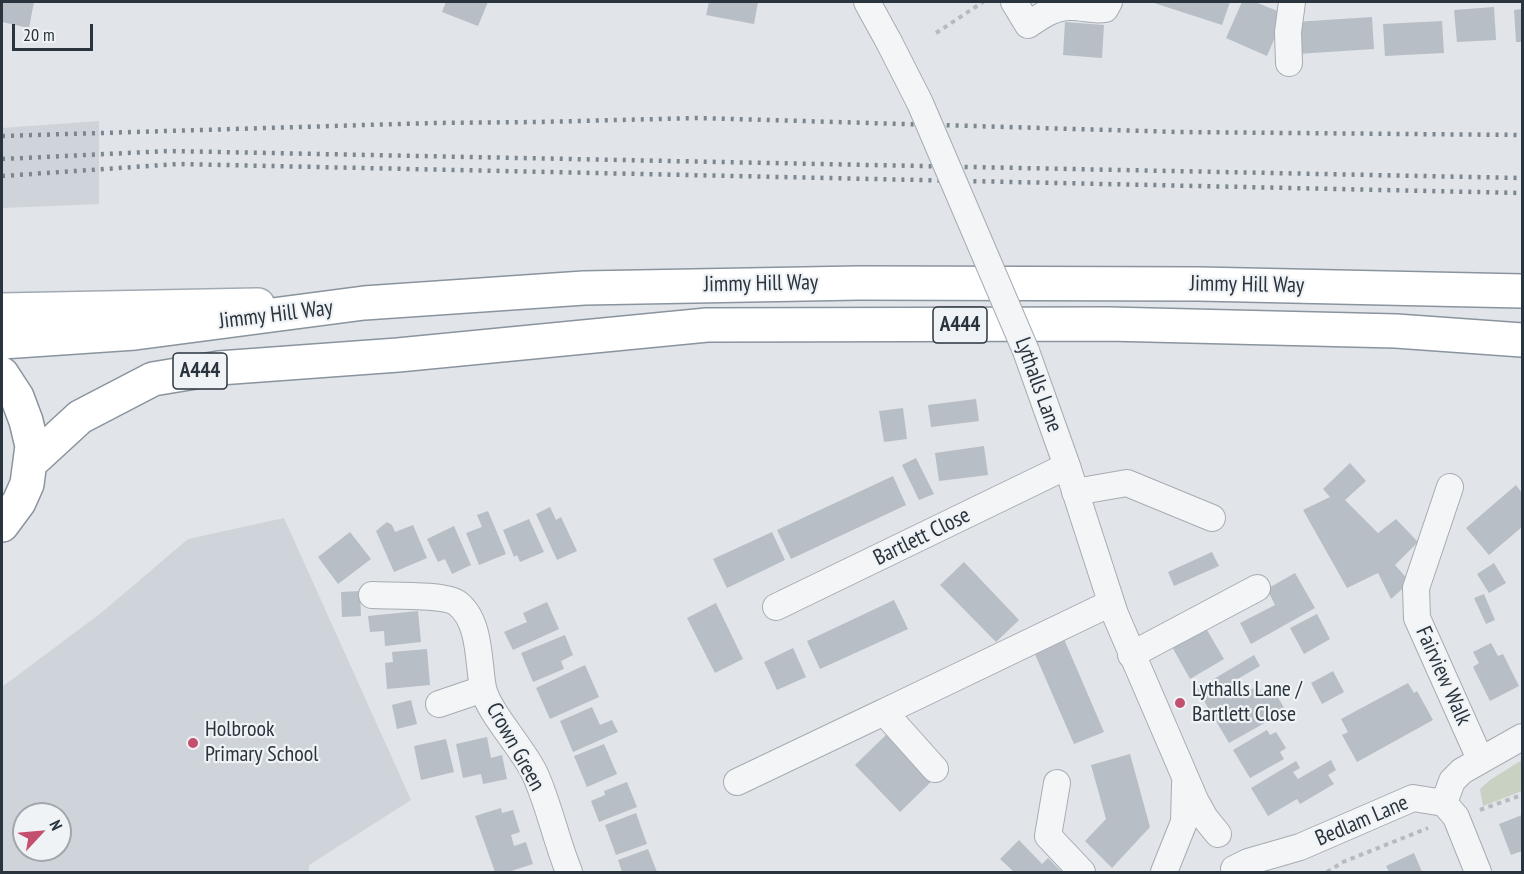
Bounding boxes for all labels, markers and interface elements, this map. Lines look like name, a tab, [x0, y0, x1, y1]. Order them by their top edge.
scale bar	[15, 12, 96, 50]
text: 20 m	[23, 23, 55, 46]
street label: Jimmy Hill Way	[704, 270, 818, 298]
street label: Jimmy Hill Way	[1190, 271, 1304, 299]
street label: Jimmy Hill Way	[218, 295, 334, 335]
road number: A444	[933, 307, 987, 343]
street label: Lythalls Lane	[1009, 334, 1067, 436]
road number: A444	[173, 353, 227, 389]
street label: Bartlett Close	[869, 502, 975, 572]
street label: Fairview Walk	[1410, 623, 1476, 729]
place label: Lythalls Lane / Bartlett Close	[1192, 677, 1302, 728]
marker: Lythalls Lane / Bartlett Close	[1173, 696, 1187, 710]
street label: Crown Green	[480, 698, 550, 796]
place label: Holbrook Primary School	[205, 717, 318, 768]
marker: Holbrook Primary School	[186, 736, 200, 750]
street label: Bedlam Lane	[1312, 790, 1412, 852]
north arrow	[12, 802, 72, 862]
text: N	[45, 817, 67, 833]

